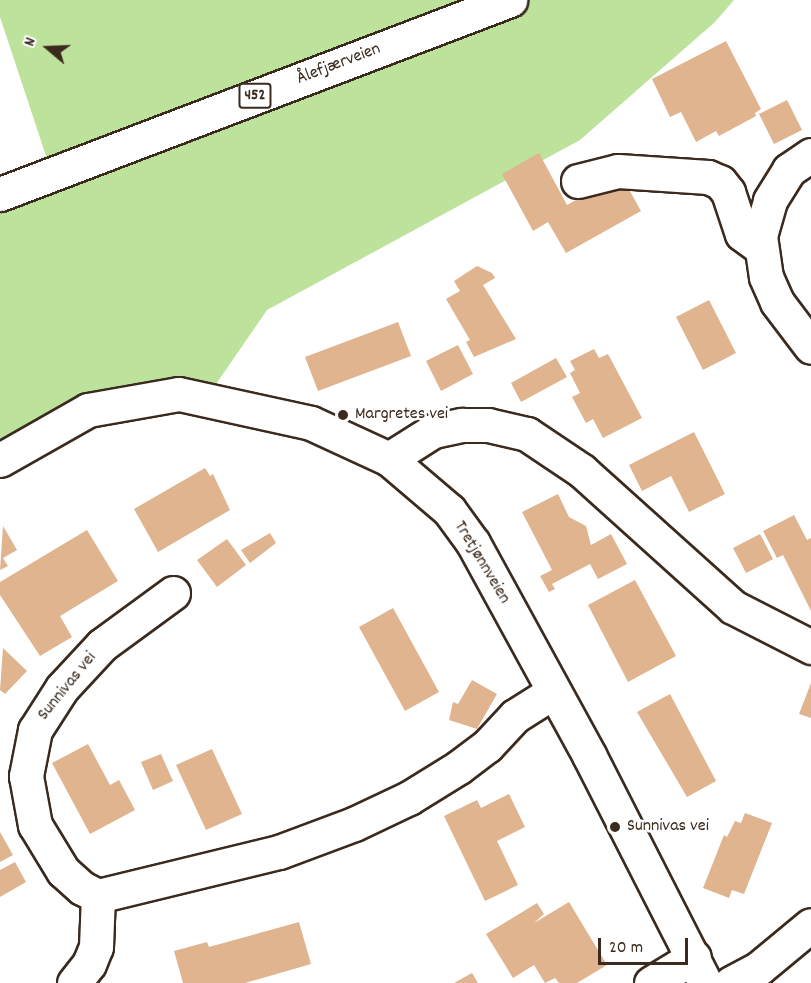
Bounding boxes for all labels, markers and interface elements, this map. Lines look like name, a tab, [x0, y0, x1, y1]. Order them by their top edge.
north arrow	[18, 18, 78, 78]
text: N	[18, 34, 43, 49]
street label: Ålefjærveien	[294, 39, 384, 91]
road number: 452	[237, 83, 273, 109]
place label: Margretes vei	[355, 404, 448, 426]
marker: Margretes vei	[336, 408, 350, 422]
street label: Tretjønnveien	[448, 518, 514, 608]
street label: Sunnivas vei	[34, 648, 102, 726]
place label: Sunnivas vei	[627, 816, 709, 838]
marker: Sunnivas vei	[608, 820, 622, 834]
scale bar	[601, 926, 691, 964]
text: 20 m	[609, 936, 643, 961]

